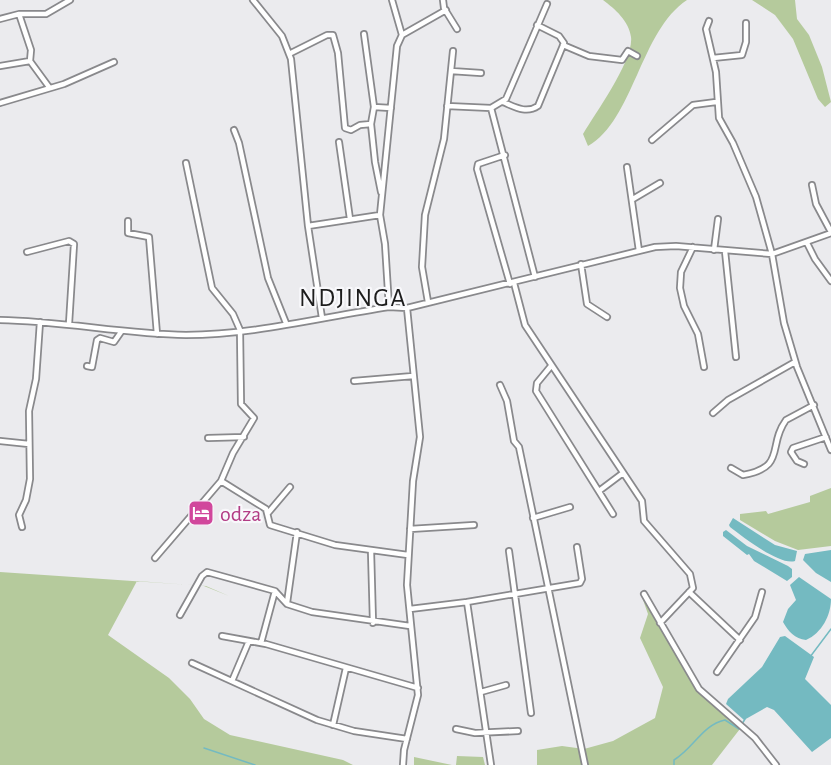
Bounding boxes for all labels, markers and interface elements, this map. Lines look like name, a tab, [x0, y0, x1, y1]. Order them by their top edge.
district label: NDJINGA	[299, 285, 407, 311]
hotel icon: odza	[186, 498, 216, 528]
place label: odza	[220, 503, 261, 525]

